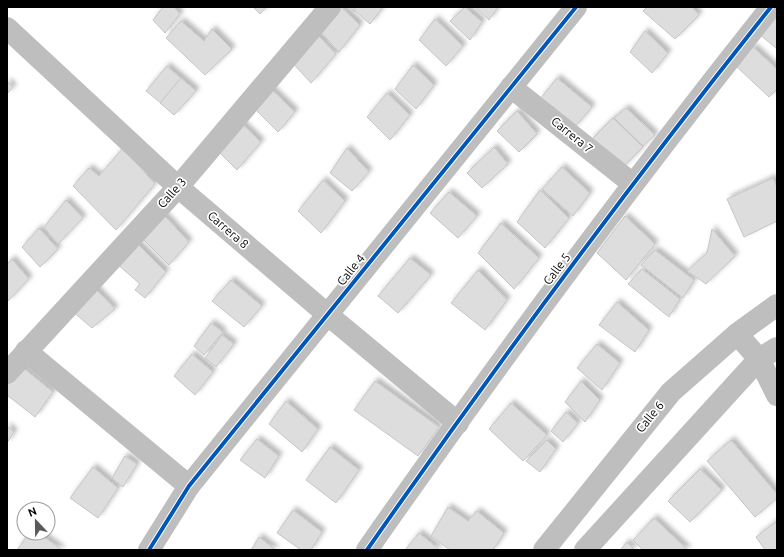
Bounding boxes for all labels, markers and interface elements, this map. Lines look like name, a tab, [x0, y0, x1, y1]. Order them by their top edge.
street label: Carrera 7	[549, 114, 596, 155]
street label: Calle 3	[155, 175, 188, 210]
street label: Carrera 8	[205, 208, 251, 251]
street label: Calle 5	[541, 250, 573, 287]
street label: Calle 4	[334, 251, 367, 288]
street label: Calle 6	[633, 398, 666, 435]
north arrow	[16, 501, 56, 541]
text: N	[26, 505, 38, 519]

